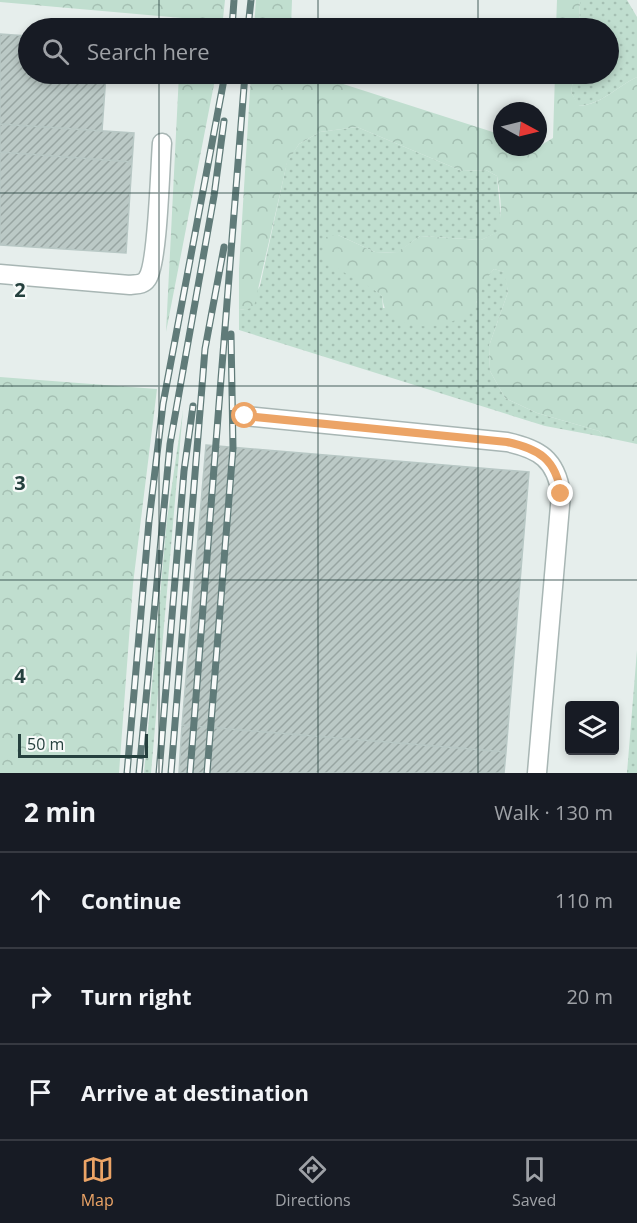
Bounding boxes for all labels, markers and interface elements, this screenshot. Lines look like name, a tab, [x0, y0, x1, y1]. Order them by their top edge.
search box	[18, 18, 619, 84]
icon: search	[39, 35, 72, 68]
text: Search here	[87, 36, 210, 66]
north arrow	[493, 102, 547, 156]
text: 2	[14, 276, 26, 303]
route start	[231, 402, 257, 428]
text: 3	[14, 469, 26, 496]
route end	[547, 480, 573, 506]
text: 4	[14, 662, 26, 689]
map controls	[565, 701, 619, 755]
button: layers	[565, 701, 619, 755]
scale bar	[18, 731, 148, 758]
text: 50 m	[27, 733, 64, 755]
text: 2 min	[24, 794, 96, 830]
text: Walk · 130 m	[494, 799, 613, 826]
icon: ahead	[24, 884, 57, 917]
text: Continue	[81, 885, 181, 915]
text: 110 m	[555, 887, 613, 914]
icon: right	[24, 980, 57, 1013]
text: Turn right	[81, 981, 192, 1011]
text: 20 m	[566, 983, 613, 1010]
icon: arrive	[24, 1076, 57, 1109]
text: Arrive at destination	[81, 1077, 309, 1107]
tab: Map	[81, 1153, 114, 1211]
tab: Directions	[275, 1153, 351, 1211]
tab: Saved	[512, 1153, 556, 1211]

